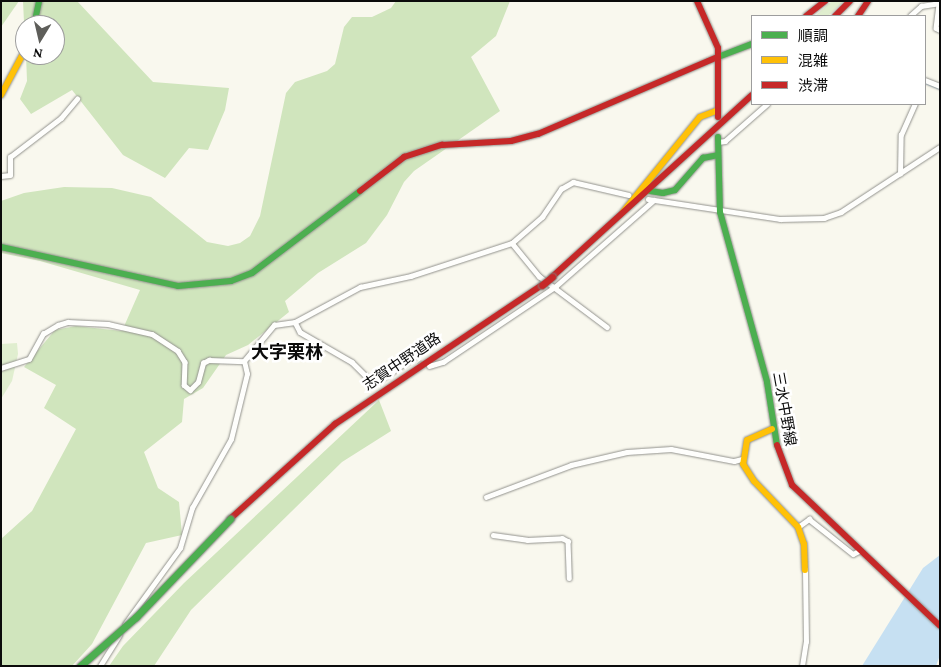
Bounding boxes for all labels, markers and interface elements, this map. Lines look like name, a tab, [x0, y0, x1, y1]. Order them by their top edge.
north arrow	[15, 15, 65, 65]
legend	[751, 15, 926, 105]
text: 順調	[798, 28, 828, 44]
text: N	[32, 45, 44, 62]
text: 混雑	[798, 53, 828, 69]
text: 渋滞	[798, 78, 828, 94]
street label: 志賀中野道路	[360, 329, 444, 395]
district label: 大字栗林	[251, 341, 323, 363]
street label: 三水中野線	[769, 371, 799, 447]

